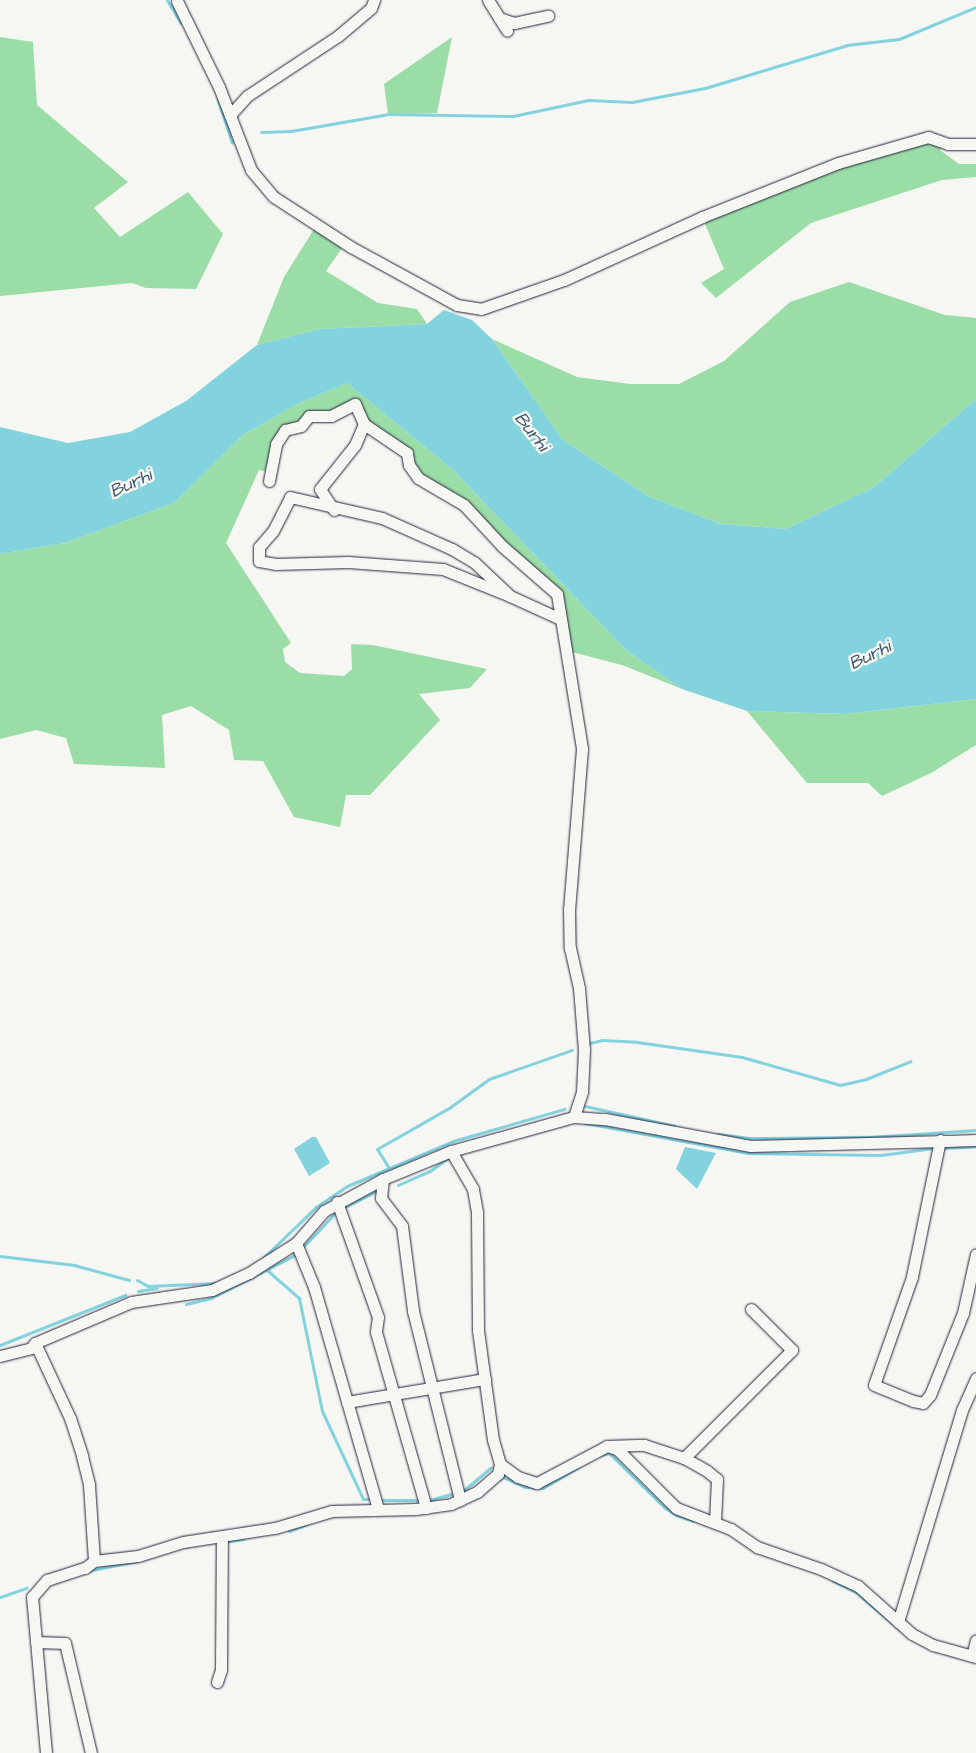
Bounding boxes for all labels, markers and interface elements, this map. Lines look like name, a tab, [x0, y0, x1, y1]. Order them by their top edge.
water label: Burhi	[509, 408, 553, 456]
water label: Burhi	[107, 465, 155, 503]
water label: Burhi	[846, 637, 894, 675]

